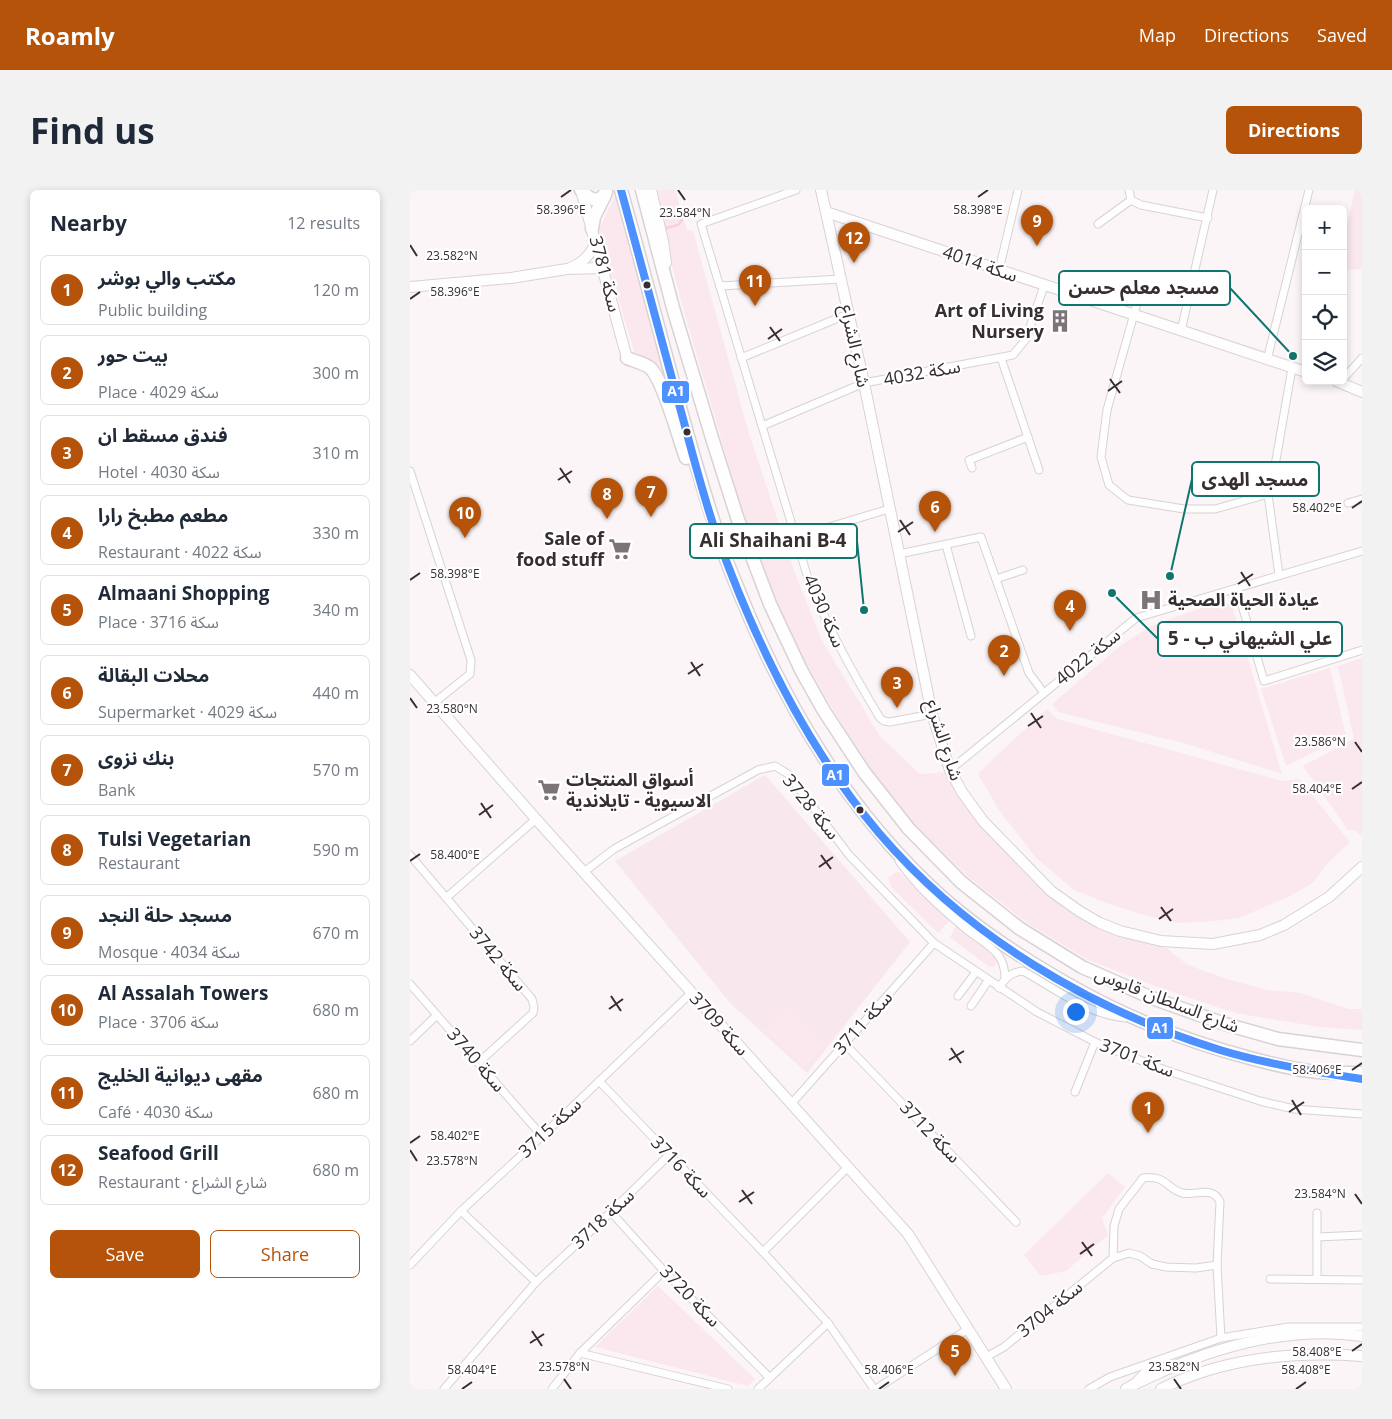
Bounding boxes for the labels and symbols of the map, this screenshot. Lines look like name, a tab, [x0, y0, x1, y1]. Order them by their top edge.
text: 58.396°E	[536, 201, 586, 218]
text: 58.398°E	[953, 201, 1003, 218]
text: 23.584°N	[659, 204, 711, 221]
pin: 9	[1021, 205, 1053, 246]
pin: 12	[838, 222, 870, 263]
street label: سكة 3781	[584, 233, 628, 314]
street label: سكة 4014	[940, 239, 1021, 287]
text: 23.582°N	[426, 247, 478, 264]
pin: 11	[739, 265, 771, 306]
callout: مسجد معلم حسن	[1059, 271, 1230, 305]
text: مسجد معلم حسن	[1069, 274, 1219, 302]
unlabelled marker	[642, 280, 652, 290]
text: 58.396°E	[430, 283, 480, 300]
place label: Art of Living Nursery	[935, 298, 1045, 343]
street label: شارع الشراع	[833, 302, 876, 390]
building icon: Art of Living Nursery	[1047, 308, 1073, 334]
street label: سكة 4032	[881, 353, 962, 391]
line badge: A1	[661, 380, 690, 404]
text: A1	[667, 381, 685, 400]
unlabelled marker	[682, 427, 692, 437]
callout: مسجد الهدى	[1192, 462, 1319, 496]
text: مسجد الهدى	[1202, 466, 1308, 492]
pin: 7	[635, 476, 667, 517]
pin: 8	[591, 478, 623, 519]
pin: 6	[919, 491, 951, 532]
pin: 10	[449, 497, 481, 538]
text: 58.402°E	[1292, 499, 1342, 516]
callout: Ali Shaihani B-4	[690, 524, 857, 558]
place label: Sale of food stuff	[516, 526, 605, 571]
text: Ali Shaihani B-4	[700, 527, 847, 553]
supermarket icon: Sale of food stuff	[607, 536, 633, 562]
text: 58.398°E	[430, 565, 480, 582]
street label: سكة 4030	[798, 570, 852, 651]
hospital icon: عيادة الحياة الصحية	[1138, 587, 1164, 613]
place label: عيادة الحياة الصحية	[1168, 587, 1319, 611]
pin: 4	[1054, 590, 1086, 631]
street label: سكة 4022	[1050, 622, 1125, 690]
callout: علي الشيهاني ب - 5	[1158, 622, 1342, 656]
text: علي الشيهاني ب - 5	[1168, 625, 1332, 653]
pin: 2	[988, 635, 1020, 676]
pin: 3	[881, 667, 913, 708]
street label: شارع الشراع	[918, 696, 969, 784]
text: 23.580°N	[426, 700, 478, 717]
text: 23.586°N	[1294, 733, 1346, 750]
line badge: A1	[821, 763, 850, 787]
text: A1	[826, 765, 844, 784]
place label: أسواق المنتجات الاسيوية - تايلاندية	[566, 767, 711, 812]
street label: سكة 3728	[778, 769, 846, 844]
supermarket icon: أسواق المنتجات الاسيوية - تايلاندية	[536, 777, 562, 803]
text: 58.404°E	[1292, 780, 1342, 797]
unlabelled marker	[855, 805, 865, 815]
text: 58.400°E	[430, 846, 480, 863]
street label: سكة 3742	[465, 921, 533, 996]
street label: شارع السلطان قابوس	[1091, 960, 1243, 1040]
street label: سكة 3711	[827, 985, 897, 1059]
street label: سكة 3709	[685, 986, 755, 1060]
your location	[1063, 999, 1089, 1025]
line badge: A1	[1146, 1016, 1174, 1040]
text: A1	[1151, 1018, 1169, 1037]
street label: سكة 3740	[442, 1022, 511, 1097]
street label: سكة 3701	[1097, 1032, 1178, 1082]
text: 58.406°E	[1292, 1061, 1342, 1078]
street label: سكة 3715	[513, 1092, 586, 1163]
pin: 1	[1132, 1092, 1164, 1133]
street label: سكة 3712	[895, 1095, 966, 1168]
text: 58.402°E	[430, 1127, 480, 1144]
street label: سكة 3716	[646, 1130, 717, 1203]
text: 23.578°N	[426, 1152, 478, 1169]
street label: سكة 3718	[566, 1183, 639, 1254]
text: 23.584°N	[1294, 1185, 1346, 1202]
street label: سكة 3720	[655, 1259, 726, 1332]
street label: سكة 3704	[1012, 1274, 1087, 1342]
pin: 5	[939, 1335, 971, 1376]
text: 58.408°E	[1292, 1343, 1342, 1360]
text: 23.578°N	[538, 1358, 590, 1375]
text: 23.582°N	[1148, 1358, 1200, 1375]
text: 58.404°E	[447, 1361, 497, 1378]
text: 58.406°E	[864, 1361, 914, 1378]
text: 58.408°E	[1281, 1361, 1331, 1378]

